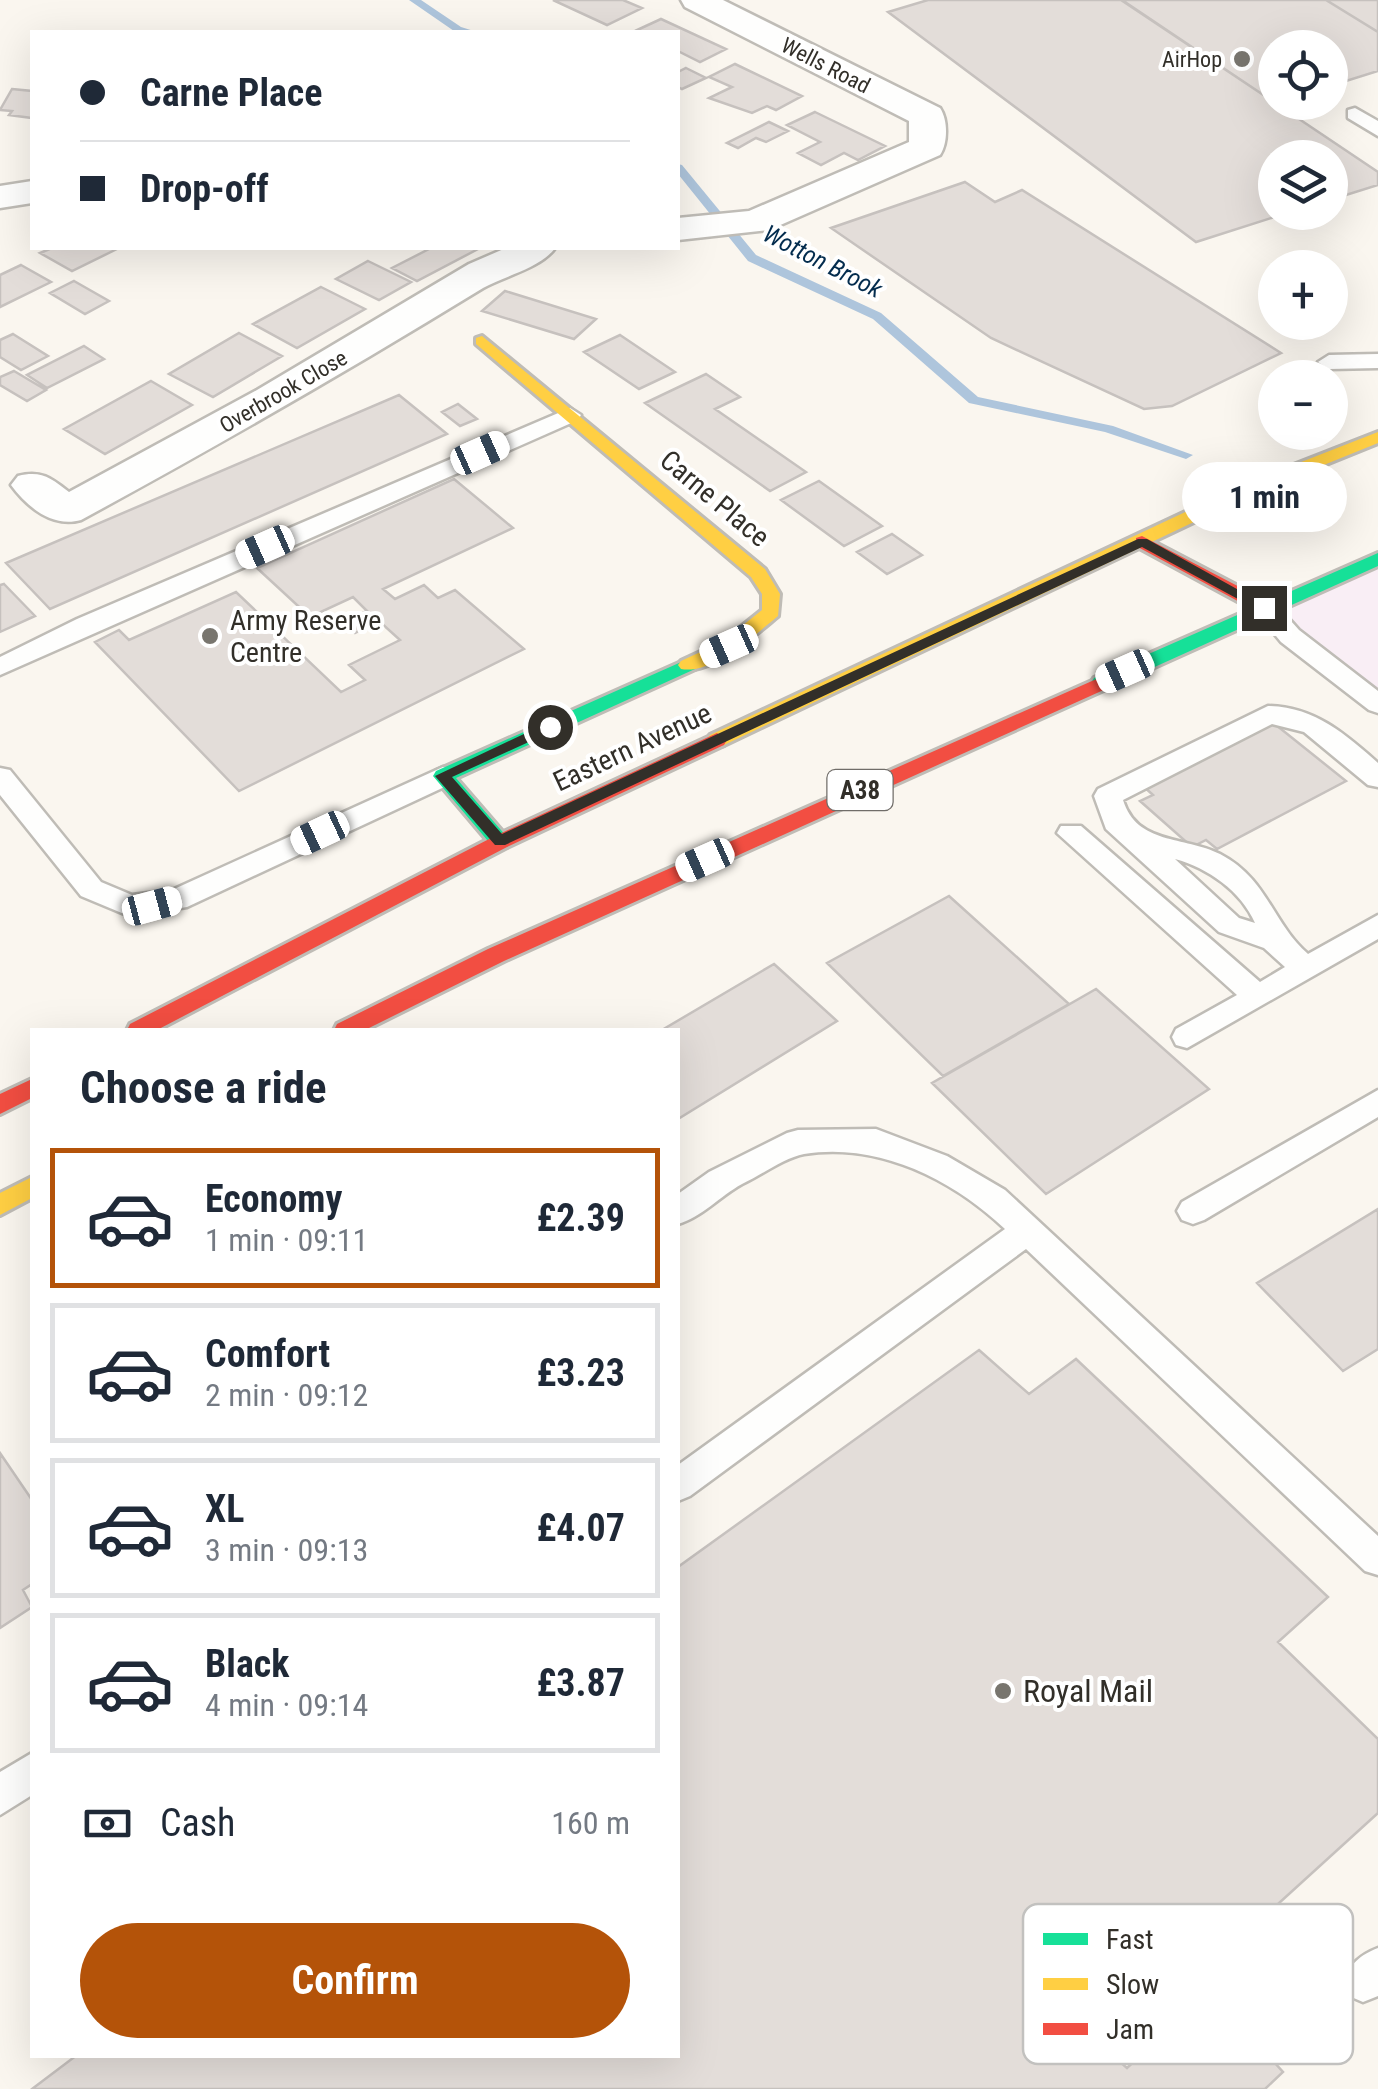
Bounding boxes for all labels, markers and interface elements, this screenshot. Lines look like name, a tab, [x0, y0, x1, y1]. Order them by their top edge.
map controls	[1258, 30, 1348, 450]
button: locate	[1258, 30, 1348, 120]
street label: Wells Road	[777, 32, 874, 98]
place label: AirHop	[1162, 47, 1222, 72]
marker: AirHop	[1231, 48, 1253, 70]
text: Carne Place	[140, 71, 323, 115]
button: layers	[1258, 140, 1348, 230]
text: Drop-off	[140, 167, 269, 211]
water label: Wotton Brook	[758, 219, 888, 304]
button: +	[1258, 250, 1348, 340]
street label: Overbrook Close	[215, 345, 351, 438]
button: −	[1258, 360, 1348, 450]
car	[446, 427, 514, 479]
street label: Carne Place	[653, 443, 776, 554]
callout: 1 min	[1182, 463, 1346, 533]
text: 1 min	[1229, 478, 1300, 516]
car	[231, 521, 299, 573]
route end	[1242, 586, 1287, 631]
place label: Army Reserve Centre	[230, 604, 381, 669]
car	[695, 620, 763, 672]
marker: Army Reserve Centre	[199, 625, 221, 647]
car	[1091, 645, 1159, 697]
street label: Eastern Avenue	[548, 696, 717, 798]
route start	[528, 705, 573, 750]
road number: A38	[828, 770, 892, 810]
car	[286, 807, 354, 859]
car	[671, 834, 739, 886]
car	[119, 884, 185, 928]
text: Choose a ride	[80, 1061, 327, 1114]
icon: car	[85, 1173, 175, 1263]
text: Economy	[205, 1177, 342, 1221]
text: £2.39	[536, 1196, 625, 1240]
text: 1 min · 09:11	[205, 1221, 368, 1259]
icon: car	[85, 1328, 175, 1418]
text: Comfort	[205, 1332, 330, 1376]
text: £3.23	[536, 1351, 625, 1395]
text: 2 min · 09:12	[205, 1376, 368, 1414]
icon: car	[85, 1483, 175, 1573]
text: XL	[205, 1487, 244, 1531]
text: £4.07	[536, 1506, 625, 1550]
text: 3 min · 09:13	[205, 1531, 368, 1569]
icon: car	[85, 1638, 175, 1728]
text: Black	[205, 1642, 289, 1686]
text: £3.87	[536, 1661, 625, 1705]
place label: Royal Mail	[1023, 1672, 1153, 1710]
marker: Royal Mail	[992, 1680, 1014, 1702]
text: 4 min · 09:14	[205, 1686, 368, 1724]
icon: cash	[80, 1796, 135, 1851]
text: Cash	[160, 1801, 235, 1845]
text: 160 m	[551, 1804, 630, 1842]
legend	[1023, 1904, 1353, 2064]
button: Confirm	[80, 1923, 630, 2038]
text: Fast	[1106, 1923, 1153, 1956]
text: Slow	[1106, 1968, 1159, 2001]
text: Jam	[1106, 2013, 1154, 2046]

